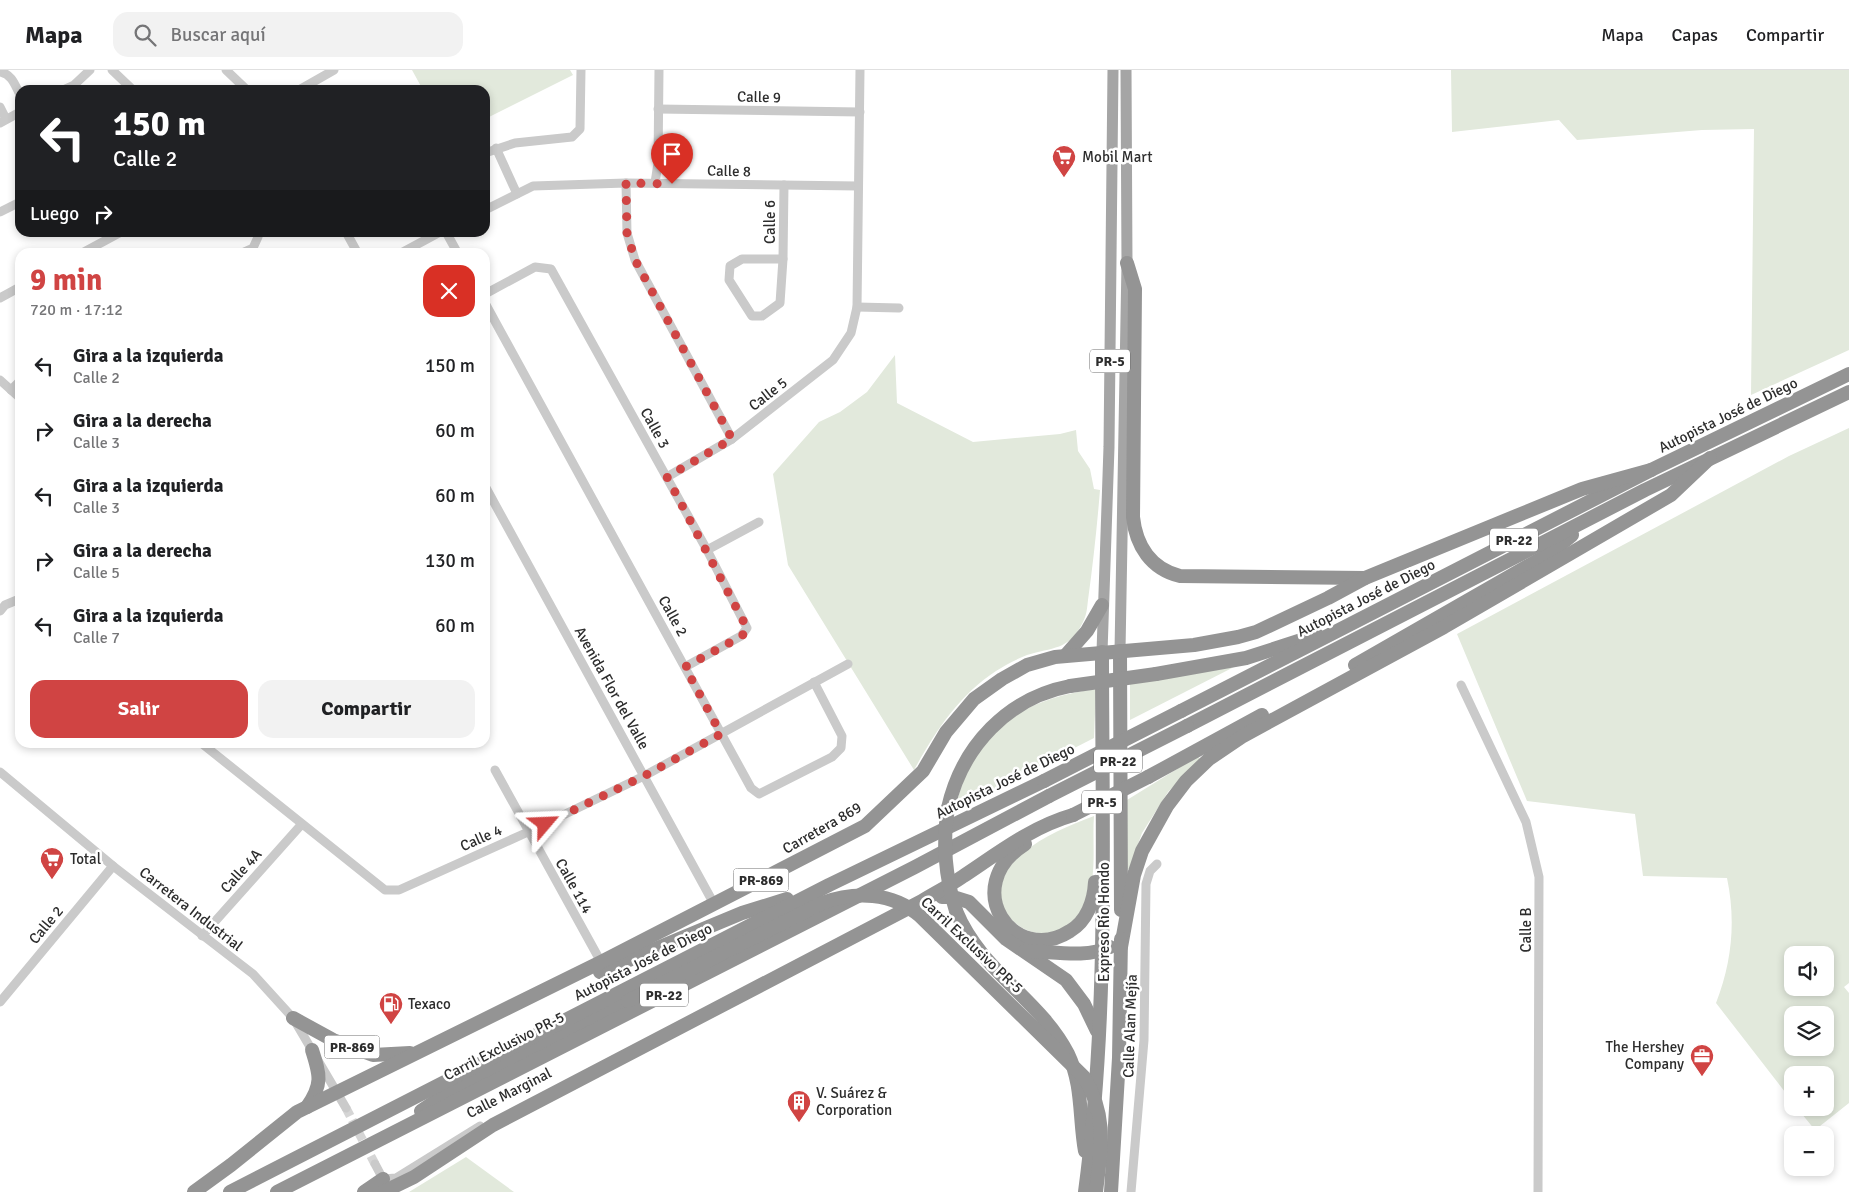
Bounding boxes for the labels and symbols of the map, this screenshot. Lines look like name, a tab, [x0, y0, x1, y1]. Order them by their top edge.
street label: Calle 9	[737, 88, 781, 106]
pin	[651, 133, 693, 184]
supermarket icon: Mobil Mart	[1051, 144, 1077, 178]
place label: Mobil Mart	[1082, 148, 1152, 166]
street label: Calle 8	[707, 162, 751, 180]
street label: Calle 6	[761, 200, 779, 244]
road number: PR-5	[1090, 350, 1130, 372]
street label: Calle 5	[745, 373, 791, 415]
street label: Autopista José de Diego	[1656, 373, 1801, 457]
street label: Calle 3	[636, 404, 674, 452]
road number: PR-22	[1490, 528, 1538, 552]
street label: Autopista José de Diego	[1294, 555, 1438, 641]
street label: Calle 2	[654, 592, 692, 640]
street label: Avenida Flor del Valle	[571, 623, 653, 753]
street label: Autopista José de Diego	[933, 739, 1078, 823]
road number: PR-22	[1094, 749, 1142, 772]
road number: PR-5	[1082, 790, 1122, 814]
position arrow	[518, 797, 570, 849]
street label: Carretera 869	[779, 798, 865, 858]
street label: Calle 4	[457, 821, 505, 855]
street label: Calle 4A	[217, 845, 265, 897]
supermarket icon: Total	[39, 846, 65, 880]
place label: Total	[70, 850, 101, 868]
street label: Calle 114	[552, 855, 596, 917]
street label: Expreso Río Hondo	[1095, 862, 1113, 982]
street label: Carretera Industrial	[136, 863, 246, 955]
road number: PR-869	[734, 868, 788, 892]
street label: Carril Exclusivo PR-5	[917, 893, 1027, 997]
street label: Calle 2	[25, 902, 67, 948]
street label: Calle B	[1517, 908, 1535, 952]
street label: Autopista José de Diego	[571, 919, 715, 1005]
street label: Calle Alan Mejía	[1119, 974, 1141, 1078]
road number: PR-22	[640, 984, 688, 1006]
fuel station icon: Texaco	[378, 991, 404, 1025]
place label: Texaco	[408, 995, 451, 1013]
street label: Carril Exclusivo PR-5	[441, 1008, 567, 1084]
road number: PR-869	[324, 1036, 380, 1059]
place label: The Hershey Company	[1605, 1038, 1684, 1073]
office icon: The Hershey Company	[1689, 1043, 1715, 1077]
street label: Calle Marginal	[463, 1064, 555, 1122]
place label: V. Suárez & Corporation	[816, 1084, 892, 1119]
building icon: V. Suárez & Corporation	[786, 1089, 812, 1123]

